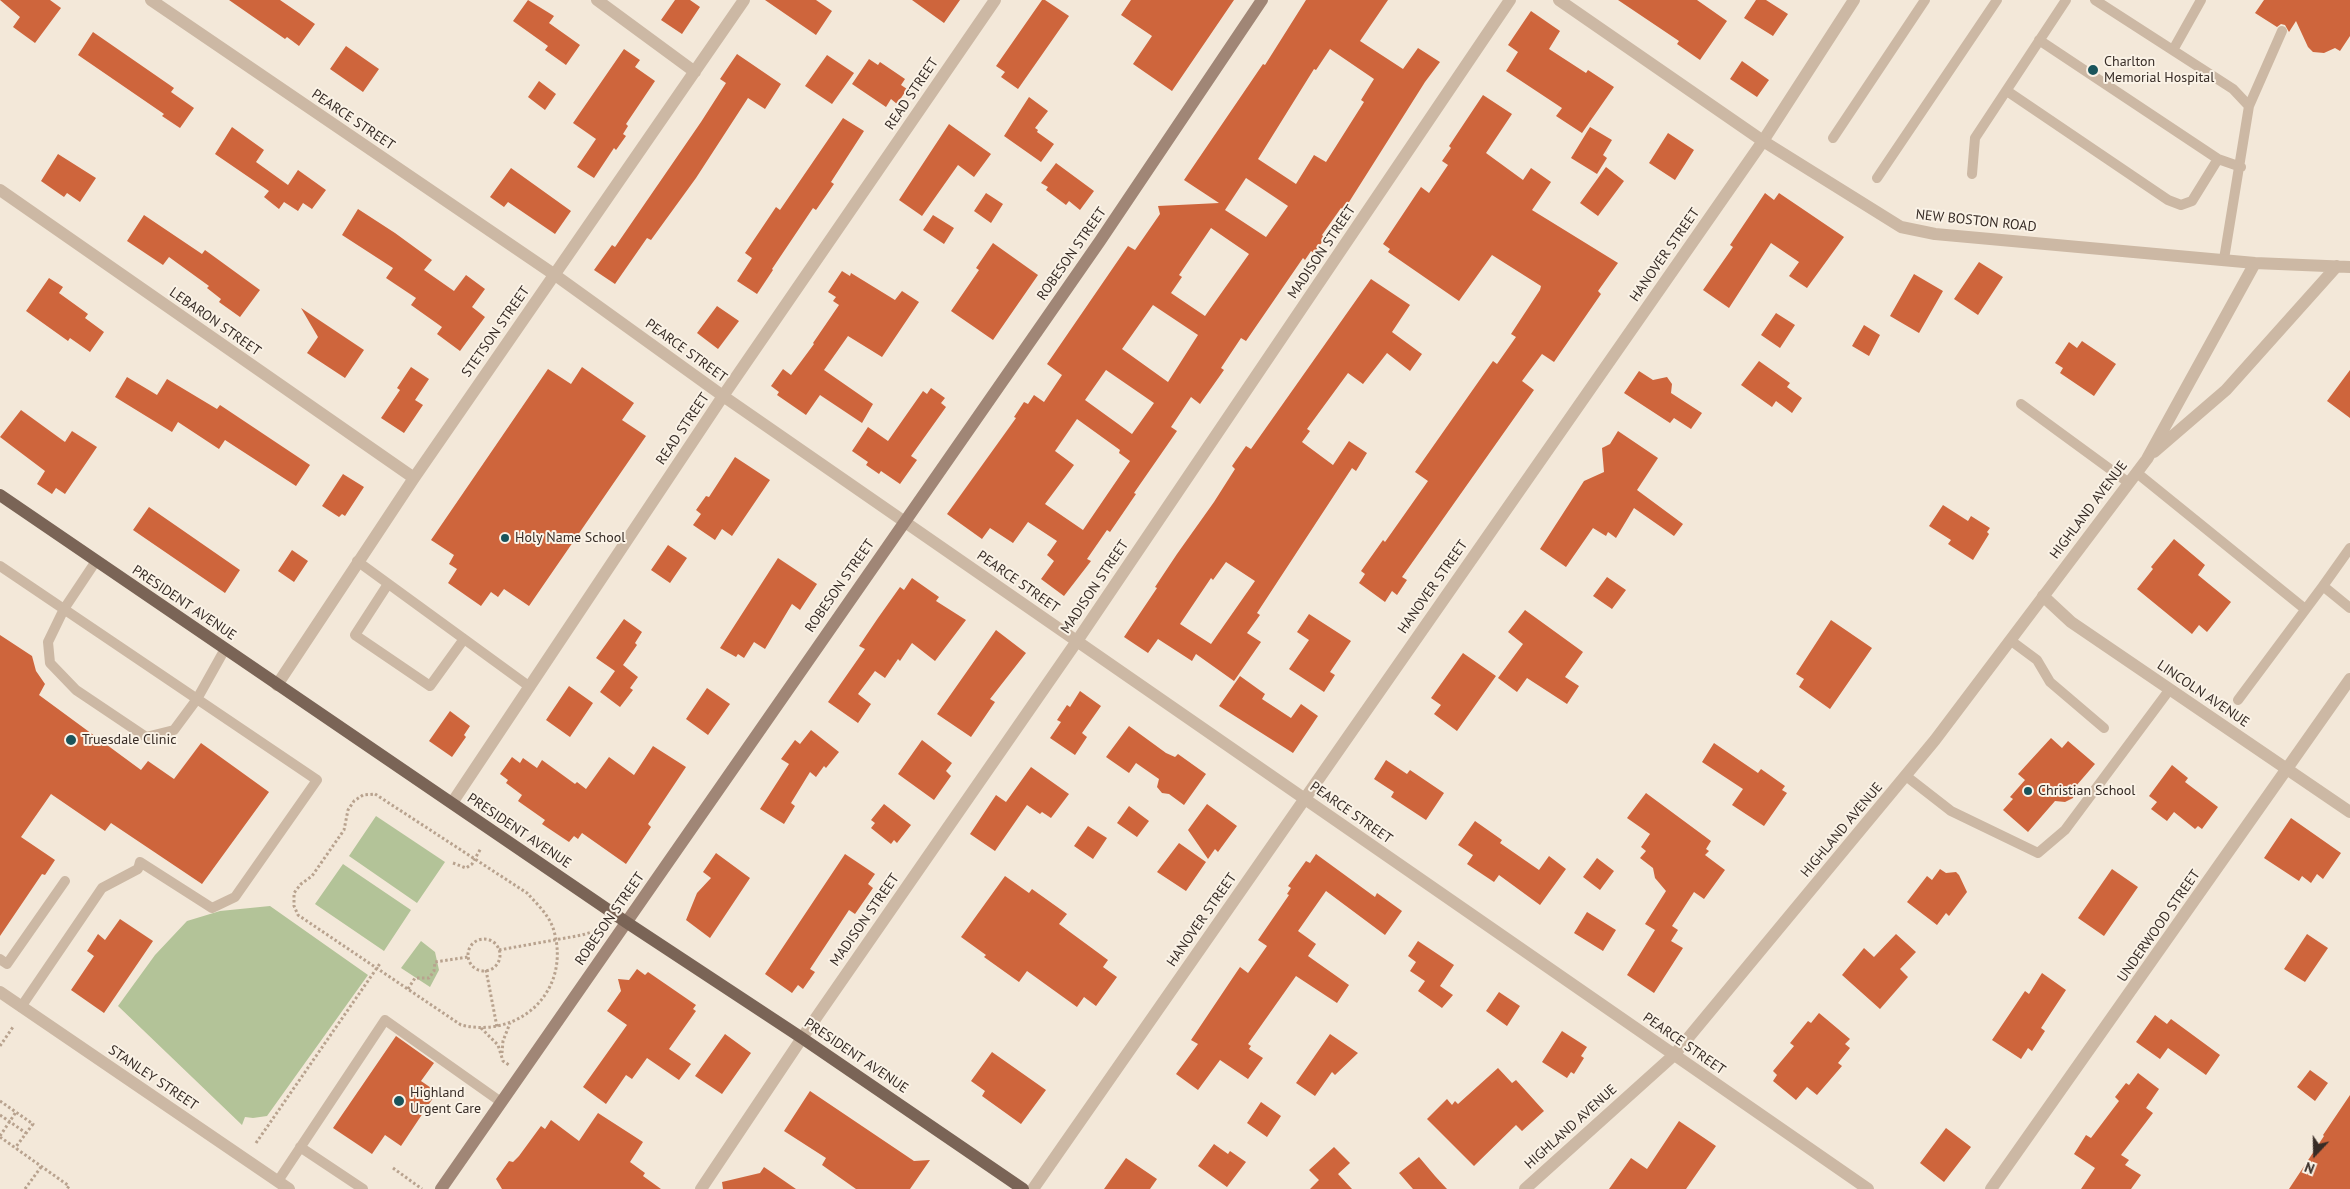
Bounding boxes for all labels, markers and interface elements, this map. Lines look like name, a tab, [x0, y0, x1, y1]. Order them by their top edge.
place label: Charlton Memorial Hospital	[2104, 54, 2214, 86]
street label: READ STREET	[882, 55, 942, 133]
marker: Charlton Memorial Hospital	[2086, 63, 2100, 77]
street label: PEARCE STREET	[308, 86, 398, 154]
street label: MADISON STREET	[1285, 202, 1359, 302]
street label: ROBESON STREET	[1034, 204, 1110, 304]
street label: HANOVER STREET	[1627, 205, 1703, 305]
street label: NEW BOSTON ROAD	[1915, 206, 2037, 236]
street label: STETSON STREET	[458, 283, 534, 381]
street label: LEBARON STREET	[166, 284, 264, 360]
street label: PEARCE STREET	[642, 316, 730, 386]
street label: READ STREET	[653, 390, 713, 468]
street label: HIGHLAND AVENUE	[2047, 458, 2131, 562]
place label: Holy Name School	[515, 530, 625, 546]
marker: Holy Name School	[499, 532, 511, 544]
street label: ROBESON STREET	[802, 536, 878, 636]
street label: MADISON STREET	[1058, 537, 1132, 637]
street label: HANOVER STREET	[1395, 537, 1471, 637]
street label: PEARCE STREET	[974, 547, 1062, 617]
street label: PRESIDENT AVENUE	[129, 562, 239, 644]
street label: LINCOLN AVENUE	[2154, 657, 2252, 731]
place label: Truesdale Clinic	[82, 732, 177, 748]
marker: Truesdale Clinic	[64, 733, 78, 747]
street label: PEARCE STREET	[1307, 778, 1395, 848]
street label: HIGHLAND AVENUE	[1798, 779, 1886, 881]
place label: Christian School	[2038, 783, 2135, 799]
marker: Christian School	[2022, 785, 2034, 797]
street label: PRESIDENT AVENUE	[464, 790, 574, 872]
street label: UNDERWOOD STREET	[2114, 867, 2204, 985]
street label: ROBESON STREET	[572, 869, 648, 969]
street label: HANOVER STREET	[1164, 870, 1240, 970]
street label: MADISON STREET	[827, 871, 903, 969]
street label: PEARCE STREET	[1640, 1009, 1728, 1079]
street label: PRESIDENT AVENUE	[801, 1015, 911, 1097]
street label: STANLEY STREET	[105, 1042, 201, 1114]
street label: HIGHLAND AVENUE	[1521, 1081, 1621, 1173]
place label: Highland Urgent Care	[410, 1085, 481, 1118]
marker: Highland Urgent Care	[392, 1094, 406, 1108]
north arrow	[2290, 1129, 2340, 1179]
text: N	[2302, 1158, 2317, 1178]

